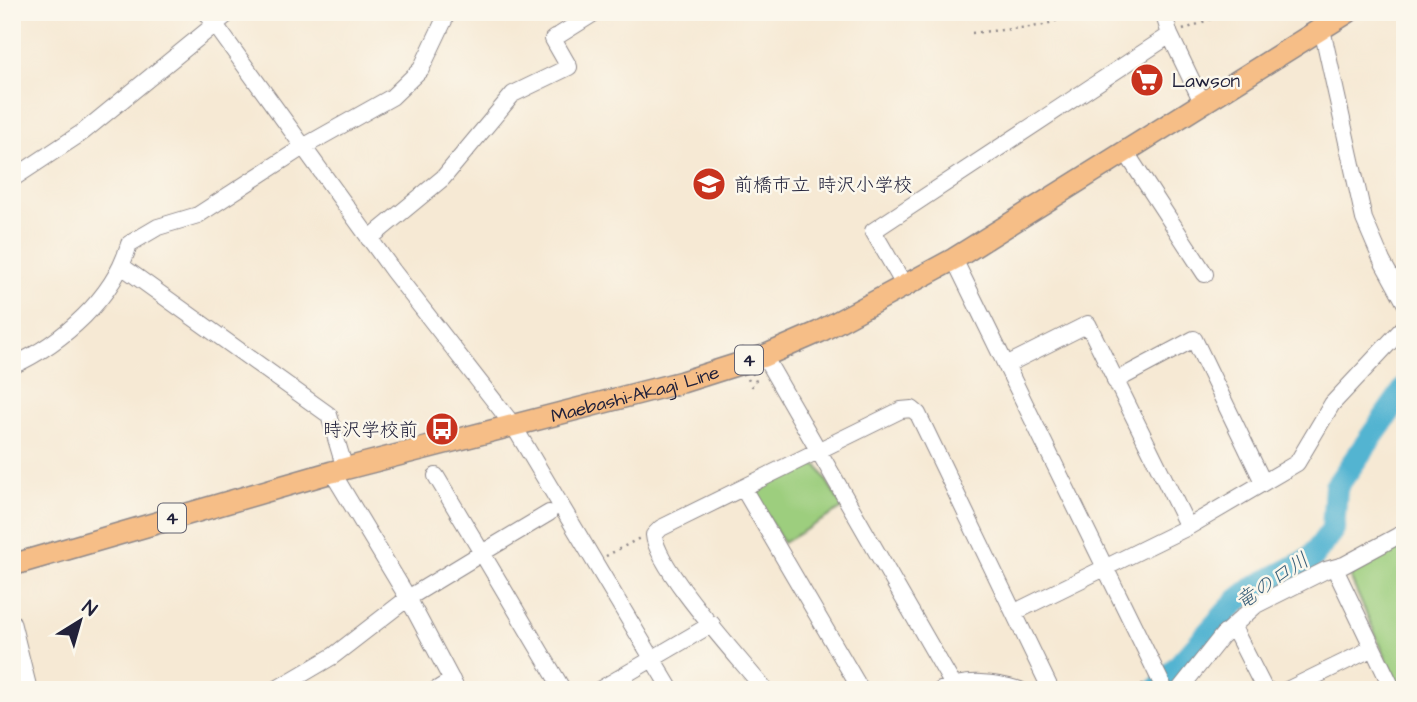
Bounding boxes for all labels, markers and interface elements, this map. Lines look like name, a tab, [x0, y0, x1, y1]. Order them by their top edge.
supermarket icon: Lawson	[1128, 61, 1166, 99]
place label: Lawson	[1172, 68, 1240, 95]
school or university icon: 前橋市立 時沢小学校	[690, 165, 728, 203]
place label: 前橋市立 時沢小学校	[734, 172, 913, 199]
road number: 4	[735, 346, 763, 374]
street label: Maebashi-Akagi Line	[548, 359, 723, 430]
bus stop icon: 時沢学校前	[423, 410, 461, 448]
place label: 時沢学校前	[323, 417, 418, 444]
road number: 4	[158, 504, 186, 532]
water label: 竜の口川	[1229, 546, 1315, 617]
north arrow	[46, 586, 116, 656]
text: N	[76, 594, 102, 623]

